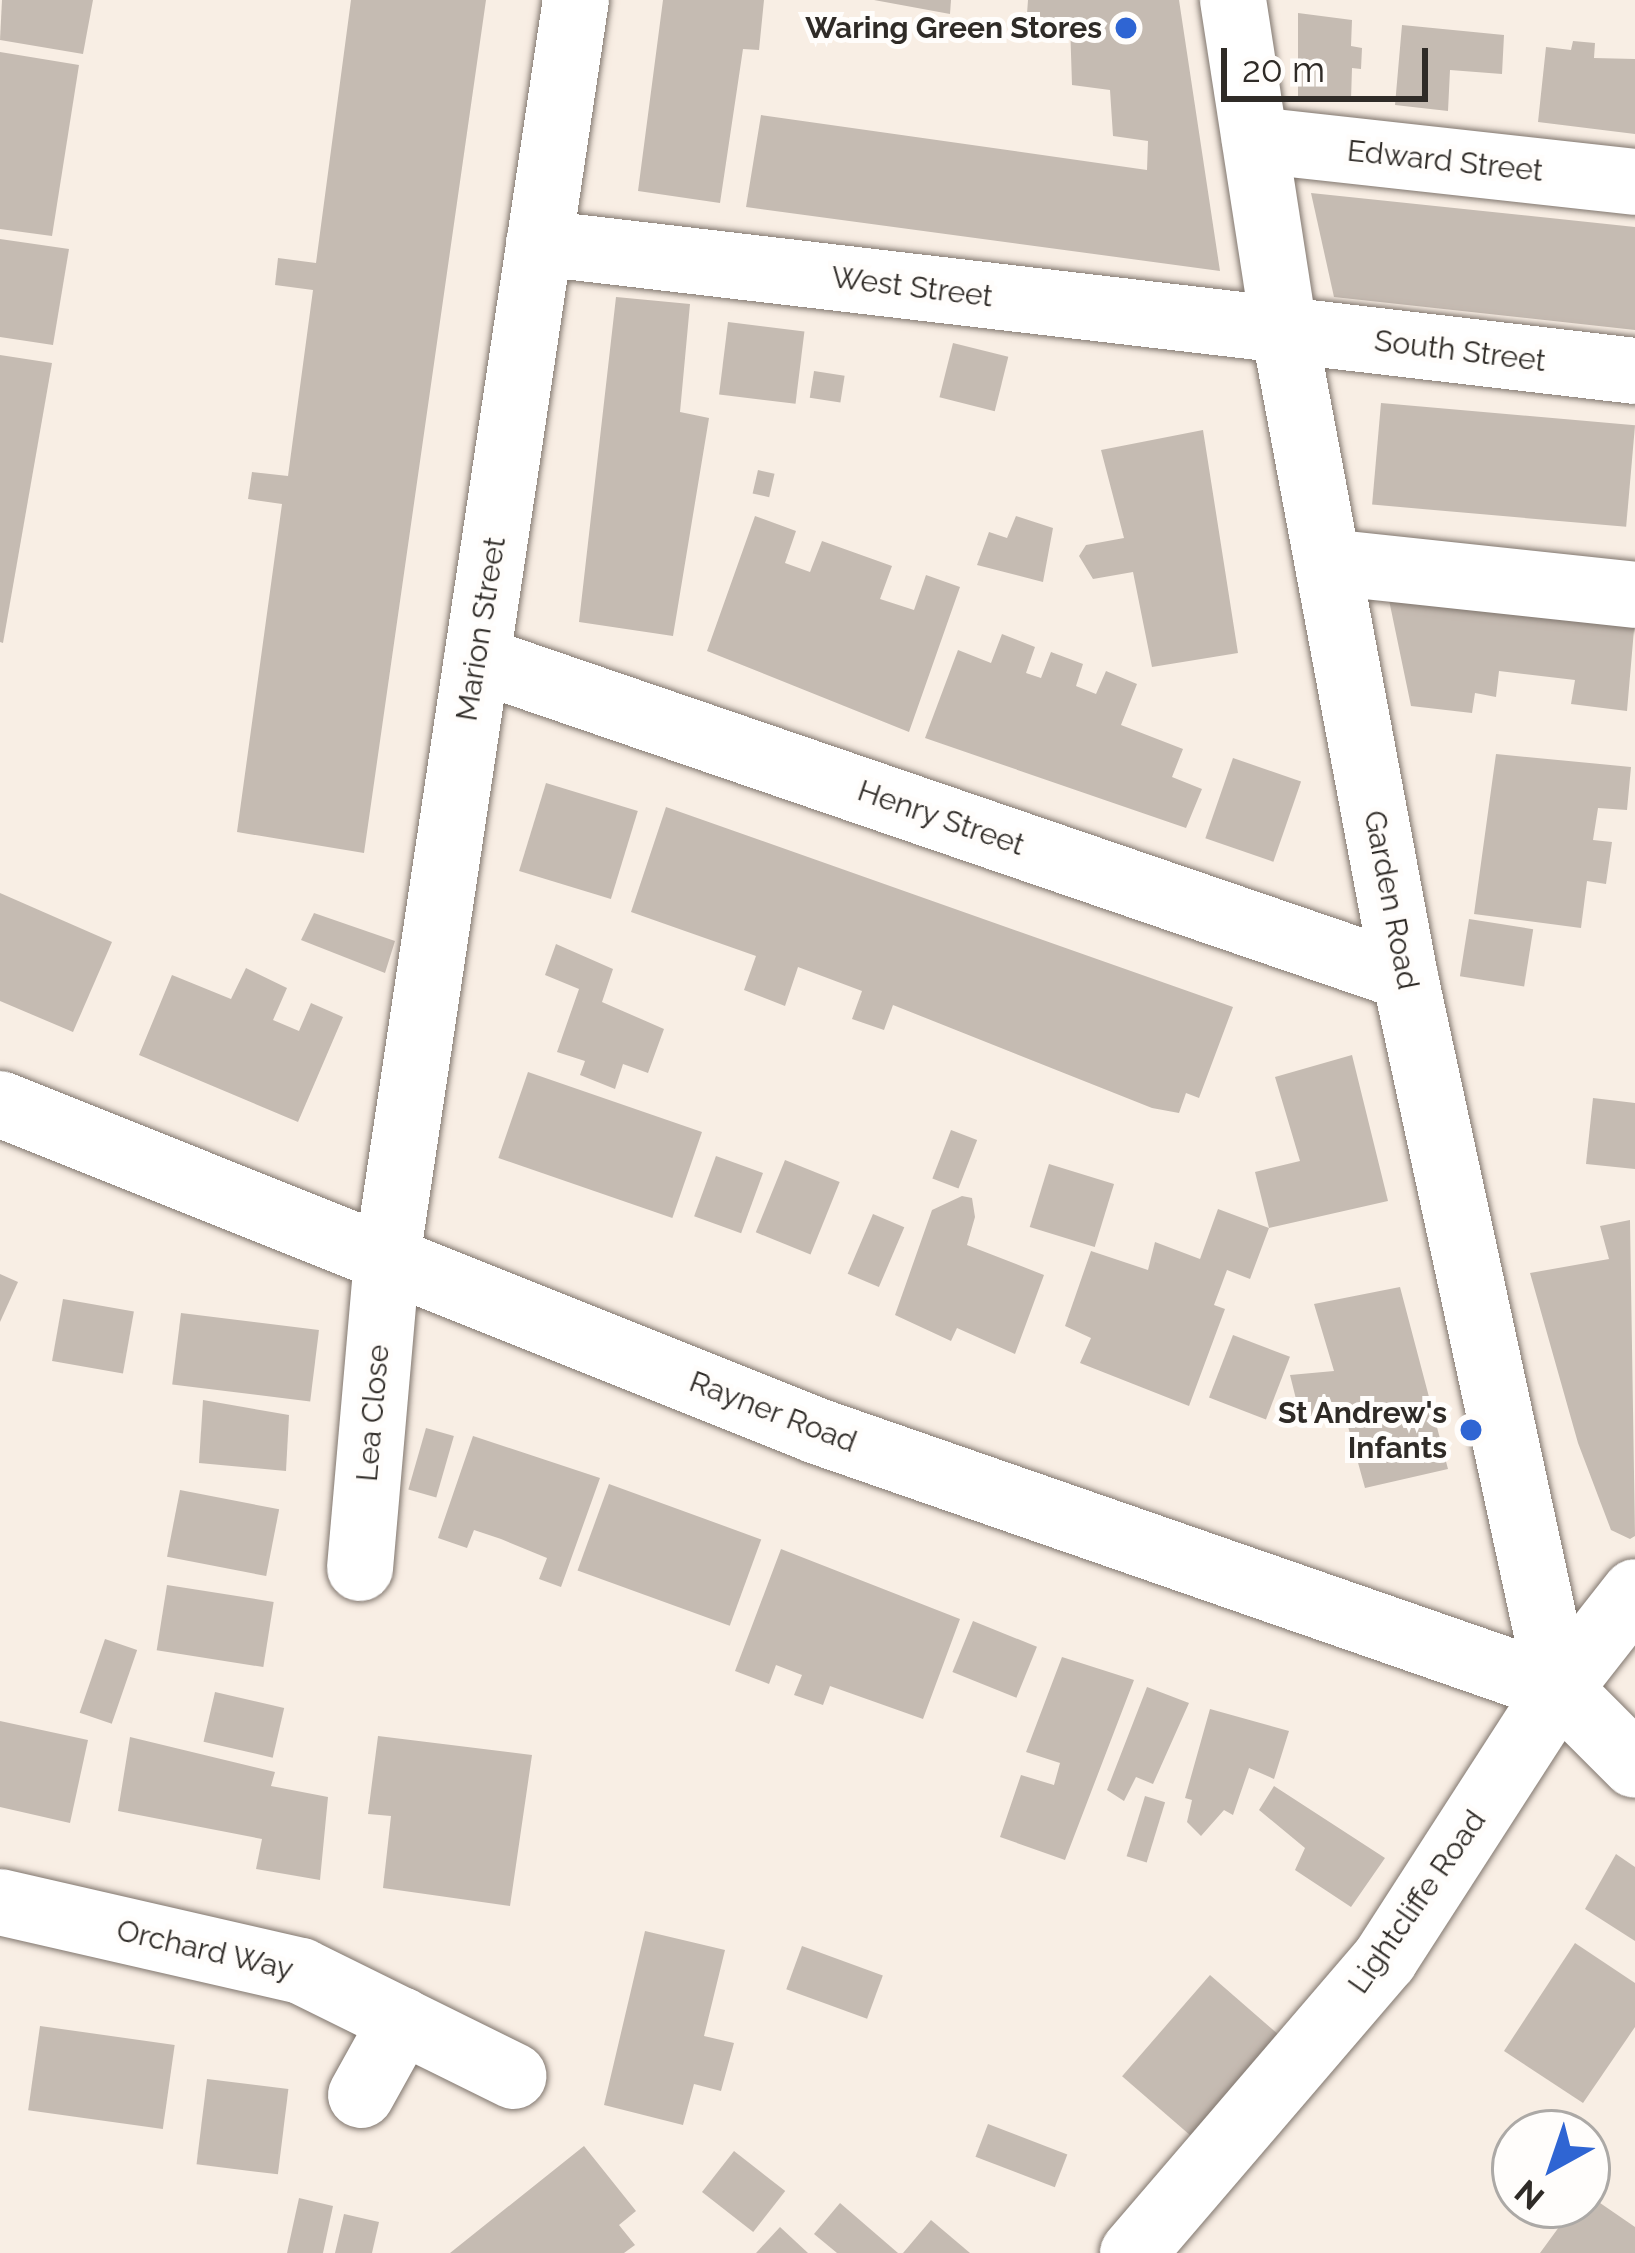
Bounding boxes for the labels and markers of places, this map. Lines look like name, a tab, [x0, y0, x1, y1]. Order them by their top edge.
place label: Waring Green Stores	[805, 10, 1102, 46]
marker: Waring Green Stores	[1113, 15, 1139, 41]
place label: St Andrew's Infants	[1277, 1395, 1447, 1466]
marker: St Andrew's Infants	[1458, 1417, 1484, 1443]

